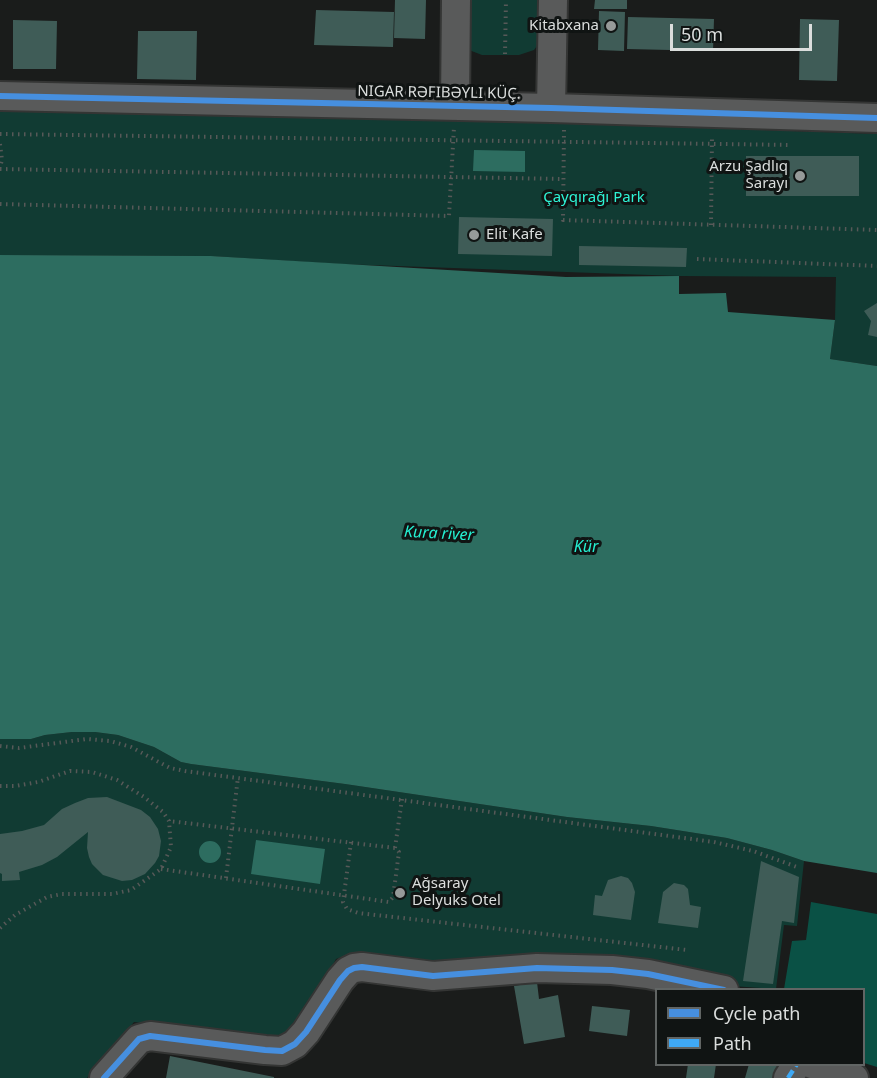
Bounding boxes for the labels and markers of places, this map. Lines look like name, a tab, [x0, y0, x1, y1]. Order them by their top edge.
place label: Kitabxana	[529, 17, 599, 35]
marker: Kitabxana	[604, 19, 618, 33]
place label: Arzu Şadlıq Sarayı	[709, 158, 788, 193]
marker: Arzu Şadlıq Sarayı	[793, 169, 807, 183]
place label: Elit Kafe	[486, 226, 543, 244]
marker: Elit Kafe	[467, 228, 481, 242]
place label: Ağsaray Delyuks Otel	[412, 875, 501, 910]
marker: Ağsaray Delyuks Otel	[393, 886, 407, 900]

